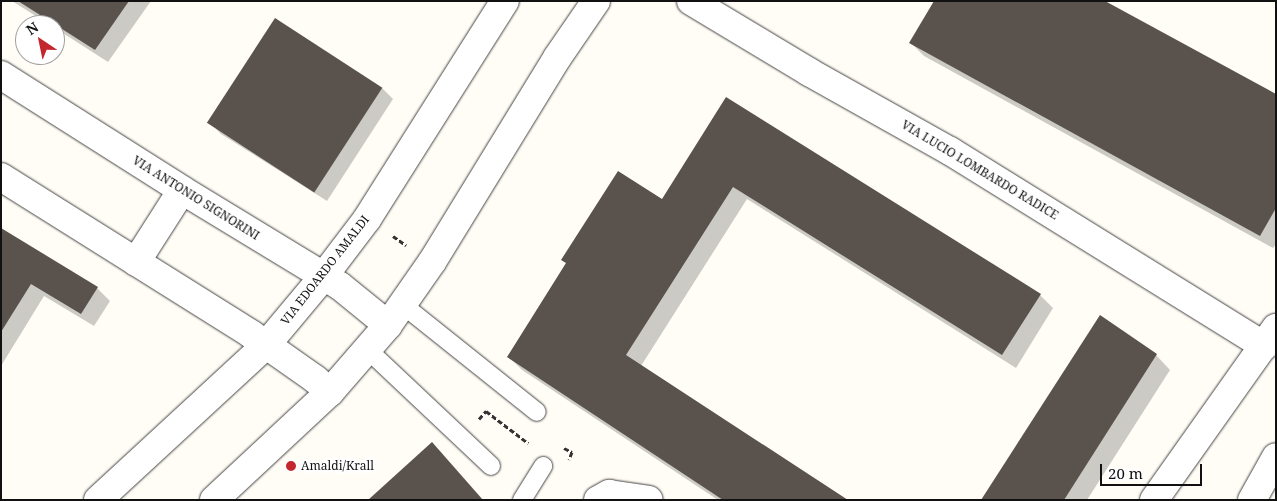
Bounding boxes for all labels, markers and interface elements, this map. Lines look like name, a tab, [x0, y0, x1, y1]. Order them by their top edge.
north arrow	[15, 15, 65, 65]
text: N	[22, 17, 42, 39]
street label: VIA LUCIO LOMBARDO RADICE	[899, 117, 1061, 223]
street label: VIA ANTONIO SIGNORINI	[130, 153, 262, 243]
street label: VIA EDOARDO AMALDI	[278, 212, 372, 328]
scale bar	[1102, 454, 1204, 486]
place label: Amaldi/Krall	[301, 459, 374, 473]
marker: Amaldi/Krall	[285, 460, 297, 472]
text: 20 m	[1108, 463, 1143, 483]

